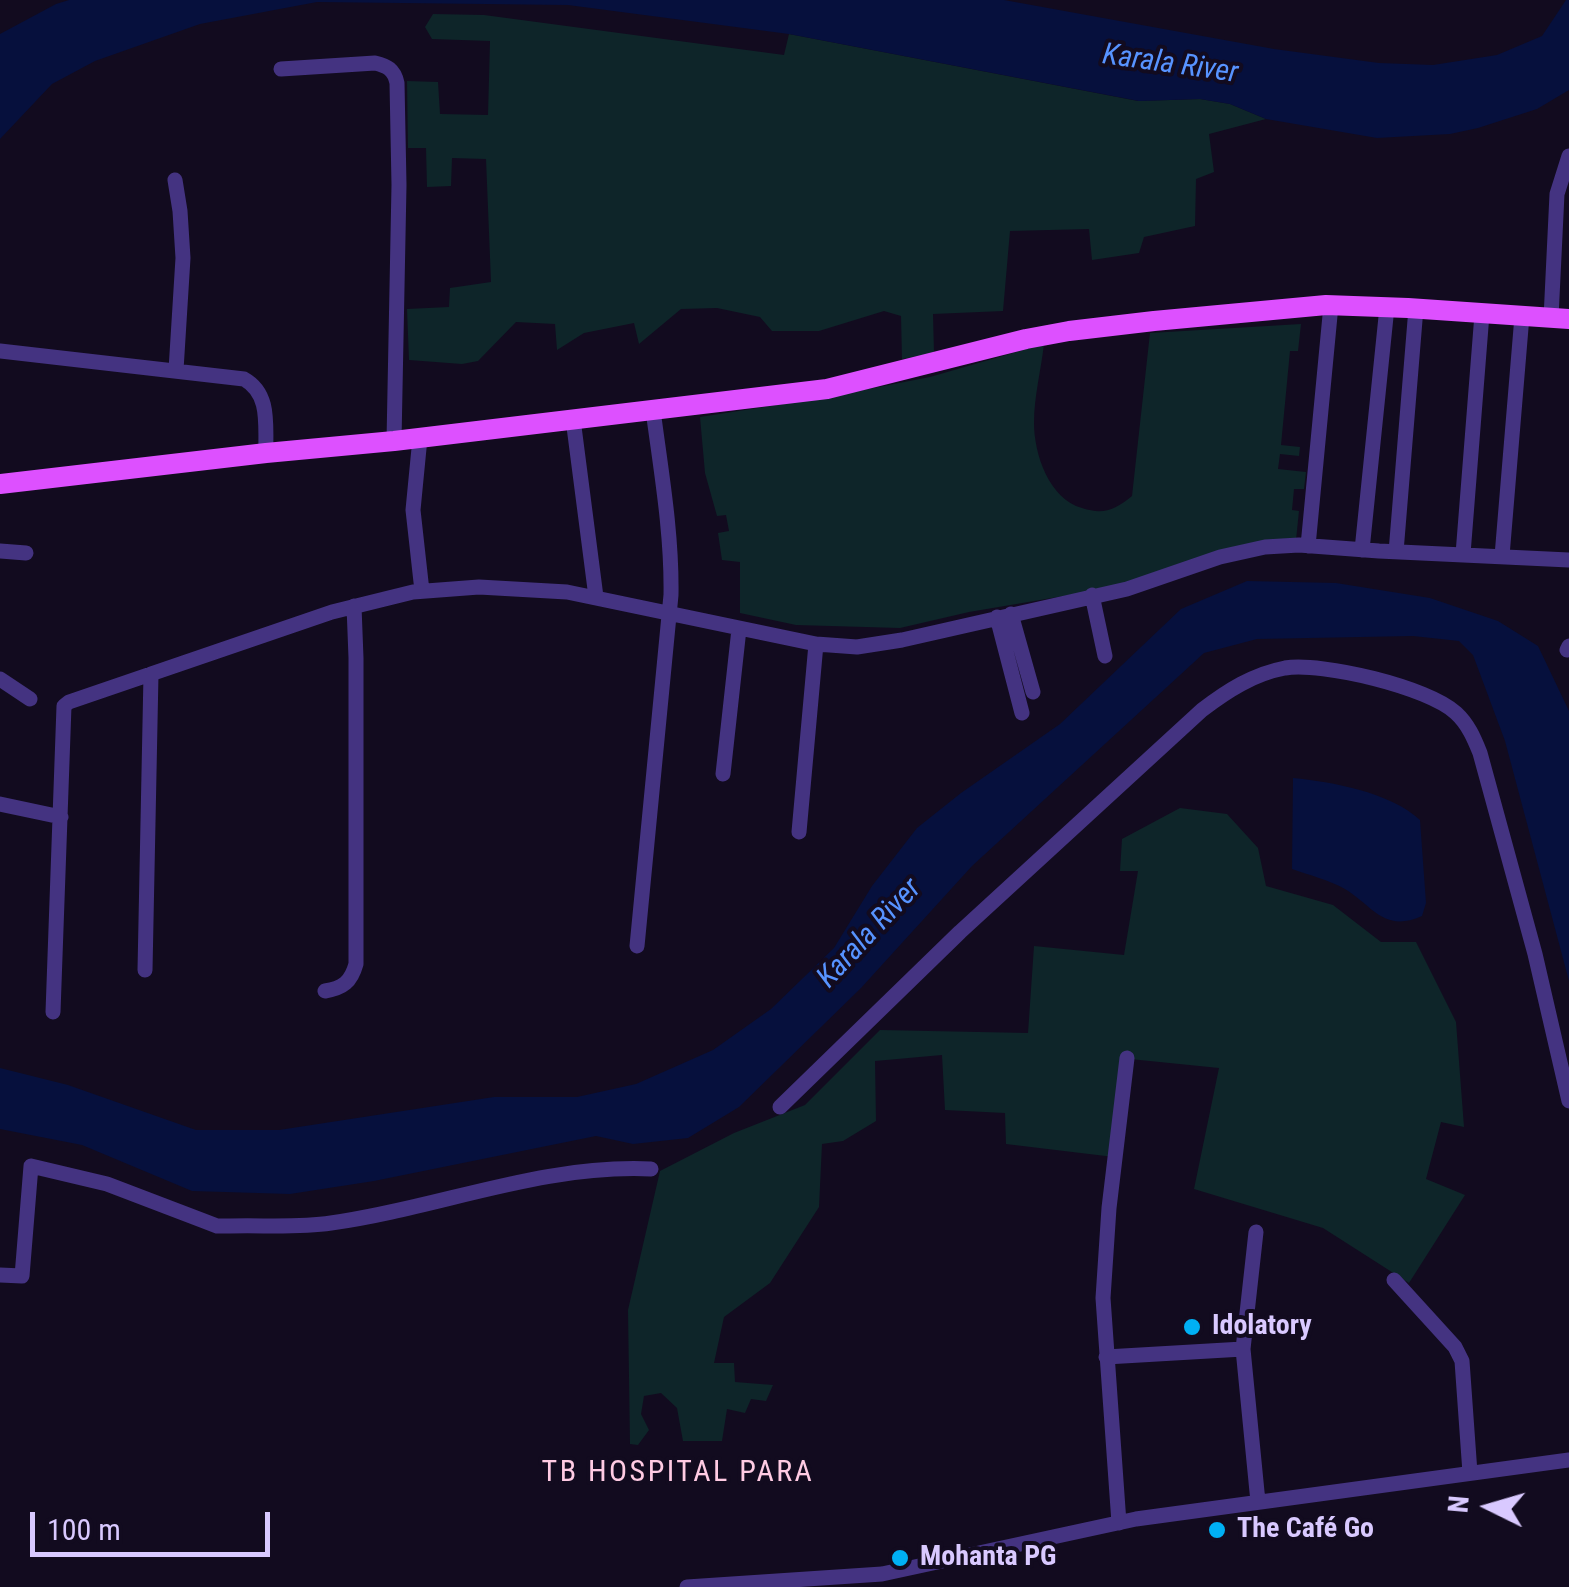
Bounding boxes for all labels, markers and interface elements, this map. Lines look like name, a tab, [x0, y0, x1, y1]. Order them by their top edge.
water label: Karala River	[1100, 38, 1240, 92]
water label: Karala River	[810, 872, 930, 996]
place label: Idolatory	[1212, 1310, 1312, 1344]
marker: Idolatory	[1181, 1316, 1203, 1338]
district label: TB HOSPITAL PARA	[542, 1455, 814, 1491]
north arrow	[1439, 1457, 1539, 1557]
scale bar	[35, 1492, 275, 1554]
text: N	[1441, 1494, 1476, 1514]
text: 100 m	[47, 1512, 121, 1547]
place label: The Café Go	[1237, 1513, 1374, 1547]
marker: The Café Go	[1206, 1519, 1228, 1541]
place label: Mohanta PG	[920, 1541, 1056, 1575]
marker: Mohanta PG	[889, 1547, 911, 1569]

